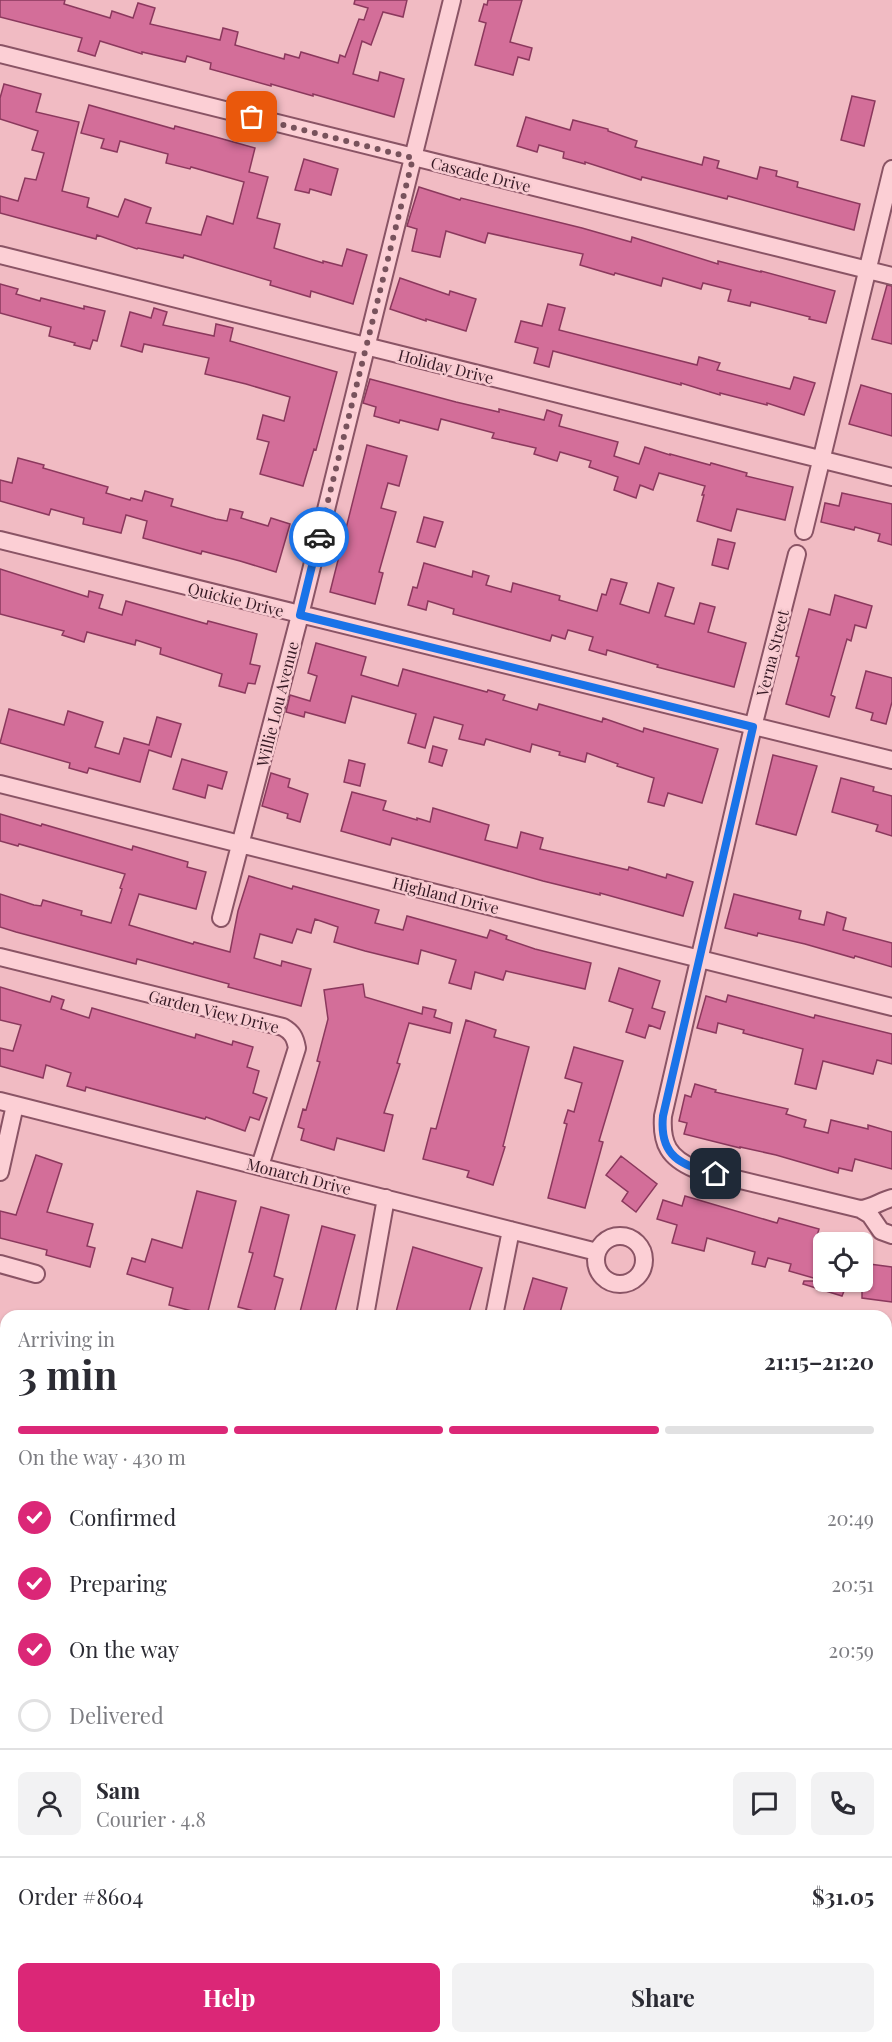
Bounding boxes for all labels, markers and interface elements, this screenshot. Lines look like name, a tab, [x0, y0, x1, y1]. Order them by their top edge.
pin	[226, 91, 277, 142]
icon: bag	[235, 100, 268, 133]
street label: Cascade Drive	[429, 151, 533, 197]
street label: Holiday Drive	[396, 344, 496, 388]
courier	[289, 507, 349, 567]
icon: car	[303, 521, 336, 554]
street label: Quickie Drive	[186, 577, 286, 621]
street label: Verna Street	[751, 607, 793, 699]
street label: Willie Lou Avenue	[251, 639, 303, 770]
street label: Highland Drive	[390, 872, 502, 918]
street label: Garden View Drive	[147, 985, 281, 1037]
pin	[690, 1148, 741, 1199]
street label: Monarch Drive	[245, 1153, 353, 1199]
icon: home	[699, 1157, 732, 1190]
map controls	[813, 1232, 873, 1292]
button: locate	[813, 1232, 873, 1292]
text: Arriving in	[18, 1325, 115, 1352]
text: 21:15–21:20	[764, 1346, 874, 1376]
text: 3 min	[18, 1348, 117, 1400]
text: On the way · 430 m	[18, 1443, 186, 1470]
icon: check	[18, 1501, 51, 1534]
text: Confirmed	[69, 1502, 176, 1532]
text: 20:49	[827, 1504, 874, 1531]
icon: check	[18, 1567, 51, 1600]
text: Preparing	[69, 1568, 167, 1598]
text: 20:51	[831, 1570, 874, 1597]
icon: check	[18, 1633, 51, 1666]
text: On the way	[69, 1634, 179, 1664]
text: 20:59	[829, 1636, 874, 1663]
text: Delivered	[69, 1700, 164, 1730]
button: person	[18, 1772, 81, 1835]
button: chat	[733, 1772, 796, 1835]
button: phone	[811, 1772, 874, 1835]
text: Sam	[96, 1775, 140, 1805]
text: Courier · 4.8	[96, 1805, 206, 1832]
text: Order #8604	[18, 1881, 143, 1911]
text: $31.05	[812, 1881, 874, 1911]
button: Help	[18, 1963, 440, 2032]
button: Share	[452, 1963, 874, 2032]

